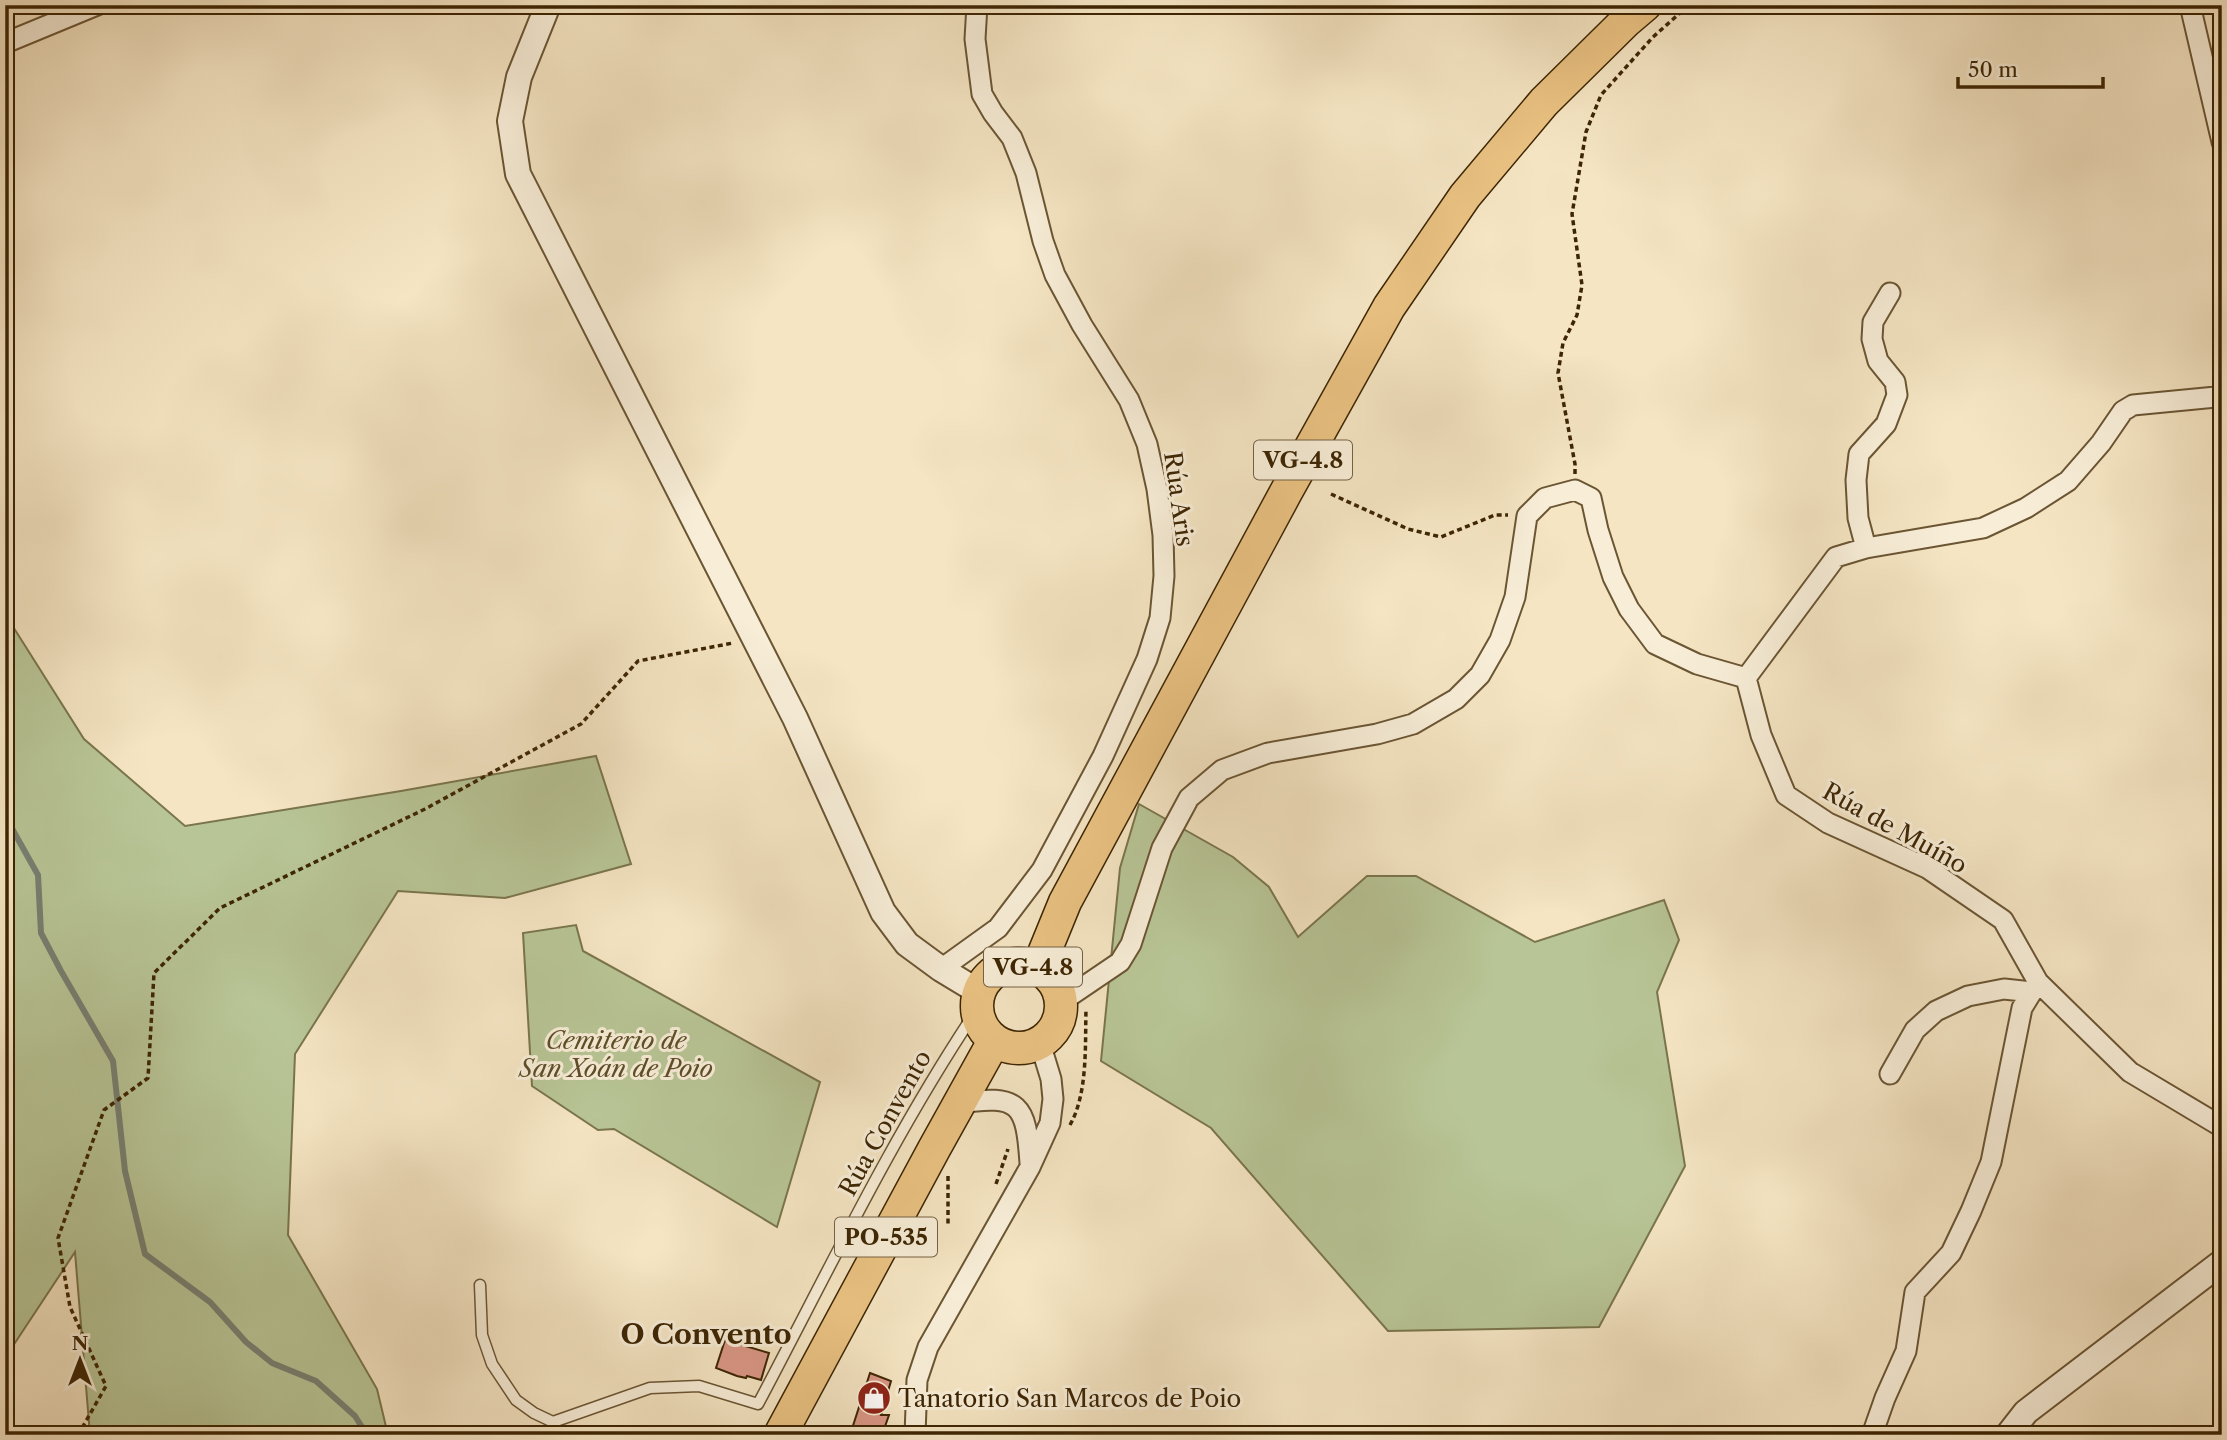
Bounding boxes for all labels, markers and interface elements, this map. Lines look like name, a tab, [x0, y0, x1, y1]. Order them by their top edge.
scale bar	[1958, 46, 2103, 90]
text: 50 m	[1968, 57, 2018, 82]
road number: VG-4.8	[1254, 440, 1352, 480]
street label: Rúa Aris	[1158, 450, 1200, 548]
street label: Rúa de Muíño	[1818, 776, 1972, 880]
road number: VG-4.8	[984, 948, 1082, 986]
park label: Cemiterio de San Xoán de Poio	[517, 1026, 713, 1083]
street label: Rúa Convento	[833, 1045, 937, 1201]
road number: PO-535	[835, 1218, 937, 1256]
district label: O Convento	[620, 1317, 792, 1351]
north arrow	[46, 1324, 116, 1394]
text: N	[72, 1332, 88, 1355]
shop icon: Tanatorio San Marcos de Poio	[855, 1379, 893, 1417]
place label: Tanatorio San Marcos de Poio	[898, 1384, 1241, 1413]

